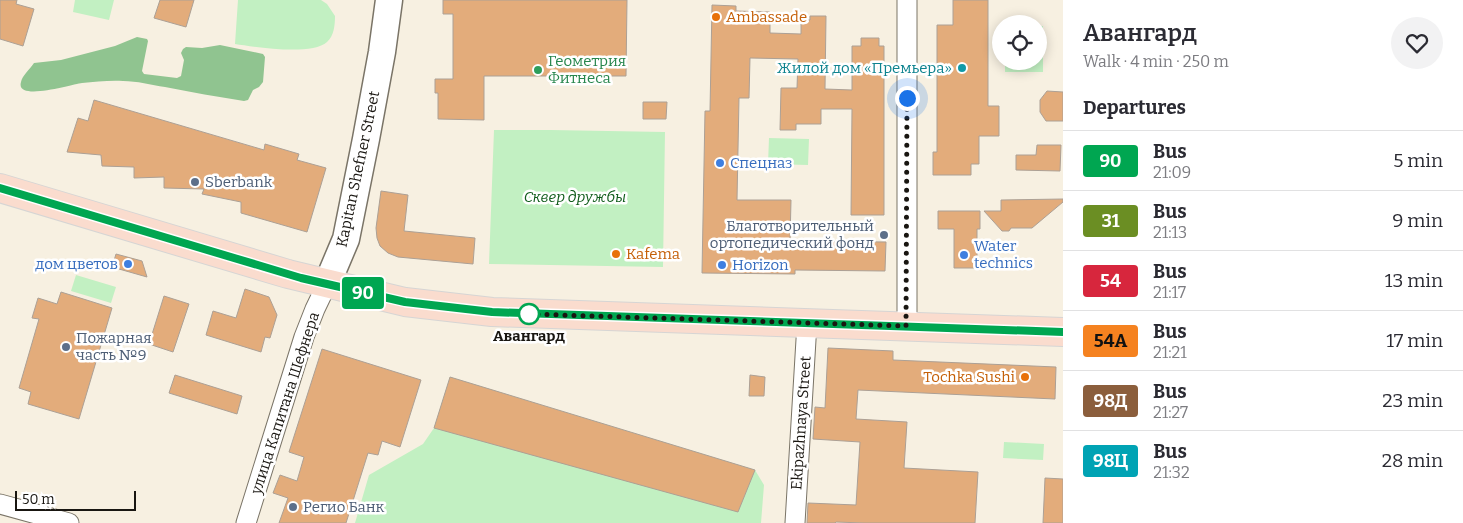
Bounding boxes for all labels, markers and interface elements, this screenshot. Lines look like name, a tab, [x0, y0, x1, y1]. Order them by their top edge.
place label: Ambassade	[726, 8, 807, 26]
marker: Ambassade	[710, 11, 722, 23]
map controls	[992, 15, 1047, 70]
button: locate	[992, 15, 1047, 70]
button: heart	[1391, 17, 1443, 69]
text: Авангард	[1083, 19, 1197, 47]
place label: Геометрия Фитнеса	[548, 52, 626, 87]
text: Walk · 4 min · 250 m	[1083, 52, 1229, 71]
place label: Жилой дом «Премьера»	[777, 59, 952, 77]
marker: Жилой дом «Премьера»	[956, 62, 968, 74]
marker: Геометрия Фитнеса	[532, 64, 544, 76]
your location	[895, 86, 920, 111]
street label: Kapitan Shefner Street	[333, 89, 383, 249]
text: Departures	[1083, 96, 1186, 119]
text: Bus	[1153, 140, 1187, 163]
text: 5 min	[1393, 149, 1443, 172]
text: 90	[1099, 150, 1122, 172]
place label: Спецназ	[730, 154, 793, 172]
marker: Спецназ	[714, 157, 726, 169]
text: 21:09	[1153, 163, 1191, 182]
place label: Sberbank	[205, 173, 273, 191]
marker: Sberbank	[189, 176, 201, 188]
park label: Сквер дружбы	[524, 188, 626, 206]
text: Bus	[1153, 200, 1187, 223]
text: 9 min	[1392, 209, 1443, 232]
text: 31	[1101, 210, 1120, 232]
place label: Благотворительный ортопедический фонд	[710, 217, 874, 252]
text: 21:13	[1153, 223, 1187, 242]
marker: Благотворительный ортопедический фонд	[878, 229, 890, 241]
place label: Water technics	[974, 237, 1033, 272]
place label: Kafema	[626, 245, 680, 263]
marker: Kafema	[610, 248, 622, 260]
marker: Water technics	[958, 249, 970, 261]
place label: дом цветов	[35, 255, 118, 273]
place label: Horizon	[732, 256, 789, 274]
marker: дом цветов	[122, 258, 134, 270]
marker: Horizon	[716, 259, 728, 271]
text: Bus	[1153, 260, 1187, 283]
text: 13 min	[1385, 269, 1443, 292]
text: 54	[1100, 270, 1121, 292]
line badge: 90	[340, 277, 386, 309]
text: 90	[352, 282, 374, 304]
text: 21:17	[1153, 283, 1186, 302]
marker: Авангард	[518, 303, 540, 325]
street label: улица Капитана Шефнера	[247, 309, 323, 497]
text: Bus	[1153, 320, 1187, 343]
place label: Авангард	[493, 327, 565, 345]
place label: Пожарная часть №9	[75, 329, 151, 364]
text: 17 min	[1386, 329, 1443, 352]
text: 54А	[1094, 330, 1127, 352]
marker: Пожарная часть №9	[60, 341, 72, 353]
text: 21:21	[1153, 343, 1187, 362]
street label: Ekipazhnaya Street	[787, 355, 815, 491]
place label: Tochka Sushi	[923, 368, 1016, 386]
marker: Tochka Sushi	[1019, 371, 1031, 383]
text: Bus	[1153, 380, 1187, 403]
text: 23 min	[1382, 389, 1443, 412]
text: 98Д	[1094, 390, 1127, 412]
text: 21:27	[1153, 403, 1188, 422]
text: Bus	[1153, 440, 1187, 463]
text: 28 min	[1382, 449, 1443, 472]
text: 98Ц	[1093, 450, 1128, 472]
text: 21:32	[1153, 463, 1190, 482]
scale bar	[15, 488, 136, 511]
text: 50 m	[22, 491, 55, 508]
place label: Регио Банк	[303, 498, 385, 516]
marker: Регио Банк	[287, 501, 299, 513]

